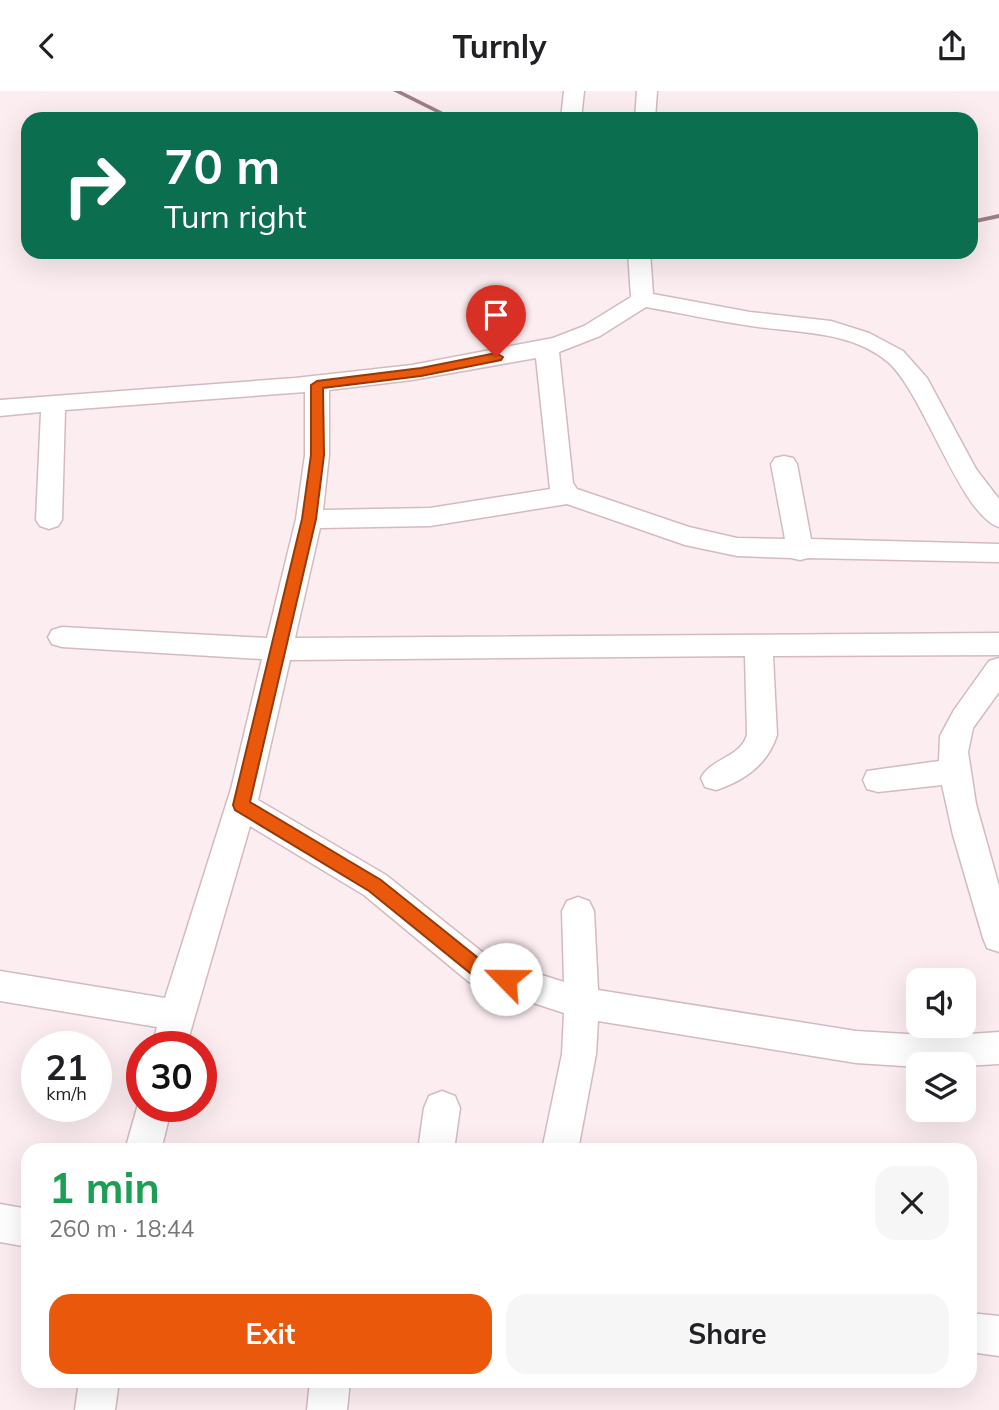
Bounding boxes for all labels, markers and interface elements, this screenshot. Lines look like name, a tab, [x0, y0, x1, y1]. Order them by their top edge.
text: Turnly	[452, 26, 547, 66]
icon: back	[28, 27, 66, 65]
icon: share	[933, 27, 971, 65]
text: 70 m	[164, 135, 280, 196]
icon: right	[49, 140, 140, 231]
text: Turn right	[164, 196, 307, 236]
pin	[466, 285, 526, 357]
icon: arrive	[477, 296, 515, 334]
position arrow	[469, 942, 543, 1016]
map controls	[906, 968, 976, 1122]
button: sound	[906, 968, 976, 1038]
speed limit sign: 30	[126, 1031, 217, 1122]
text: 21	[45, 1045, 88, 1089]
button: layers	[906, 1052, 976, 1122]
text: km/h	[46, 1082, 87, 1105]
text: 1 min	[49, 1161, 160, 1214]
button: close	[875, 1166, 949, 1240]
text: 260 m · 18:44	[49, 1214, 194, 1243]
button: Exit	[49, 1294, 492, 1374]
button: Share	[506, 1294, 949, 1374]

